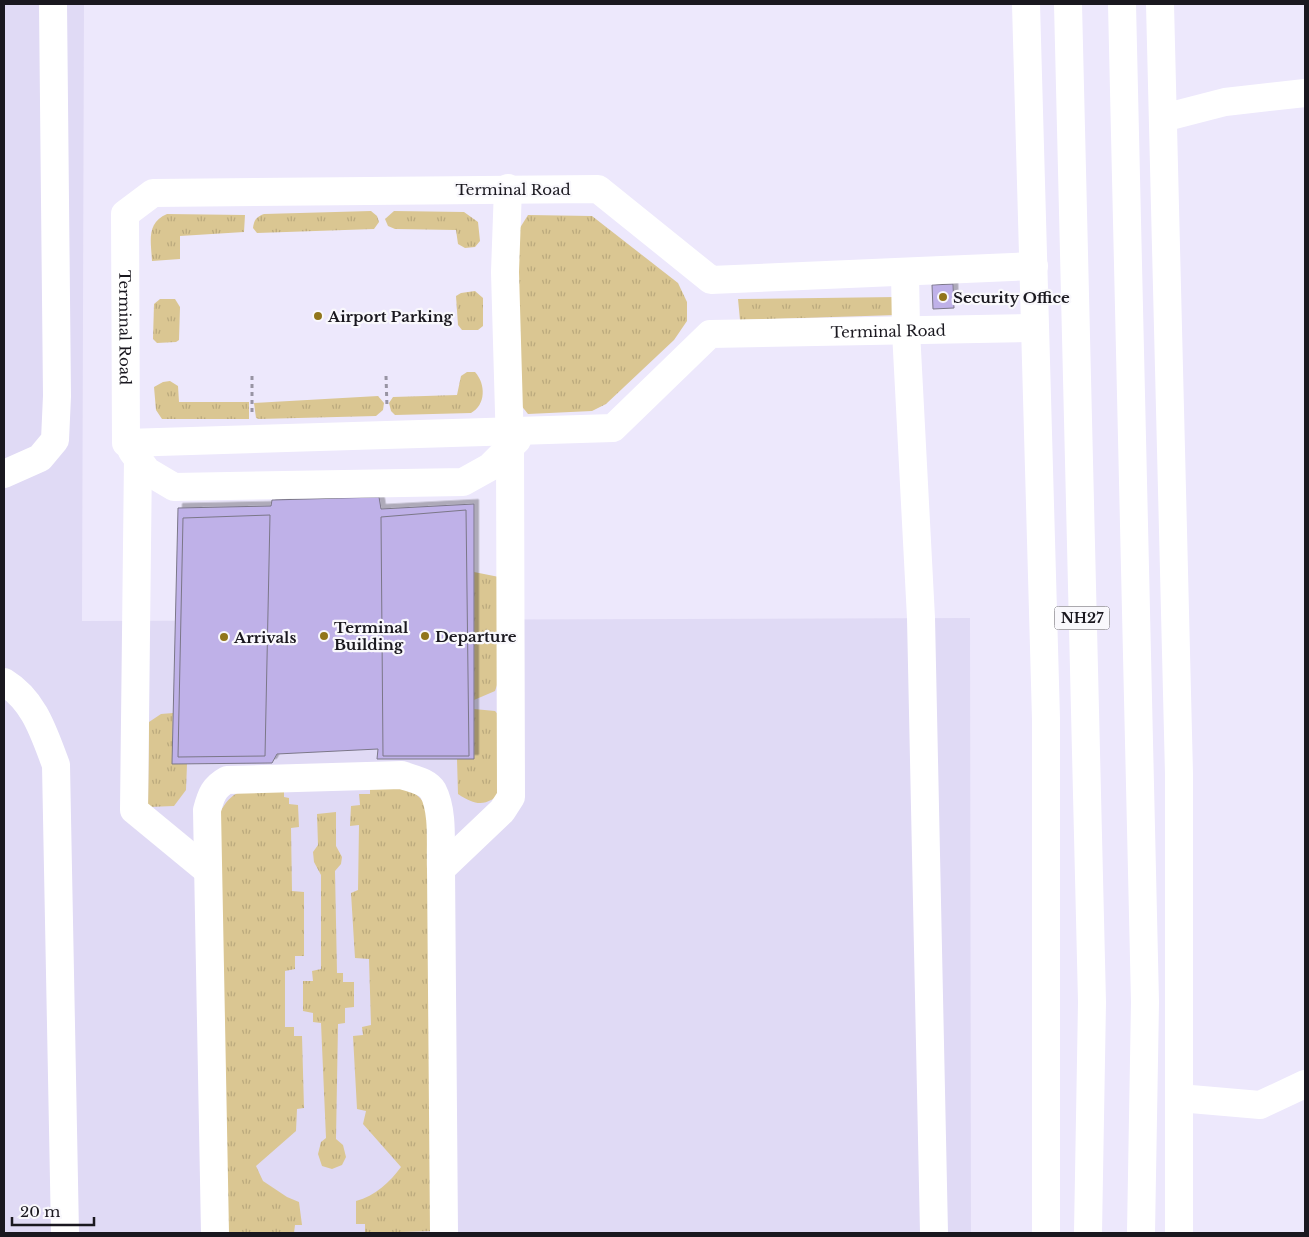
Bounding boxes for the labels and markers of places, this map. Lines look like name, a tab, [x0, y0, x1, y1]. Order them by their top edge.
place label: Security Office	[953, 288, 1070, 307]
marker: Security Office	[937, 291, 949, 303]
place label: Airport Parking	[327, 307, 454, 326]
marker: Airport Parking	[312, 310, 324, 322]
place label: Terminal Building	[334, 618, 409, 654]
place label: Departure	[435, 627, 517, 646]
place label: Arrivals	[233, 628, 296, 647]
marker: Terminal Building	[318, 630, 330, 642]
marker: Departure	[419, 630, 431, 642]
marker: Arrivals	[218, 631, 230, 643]

